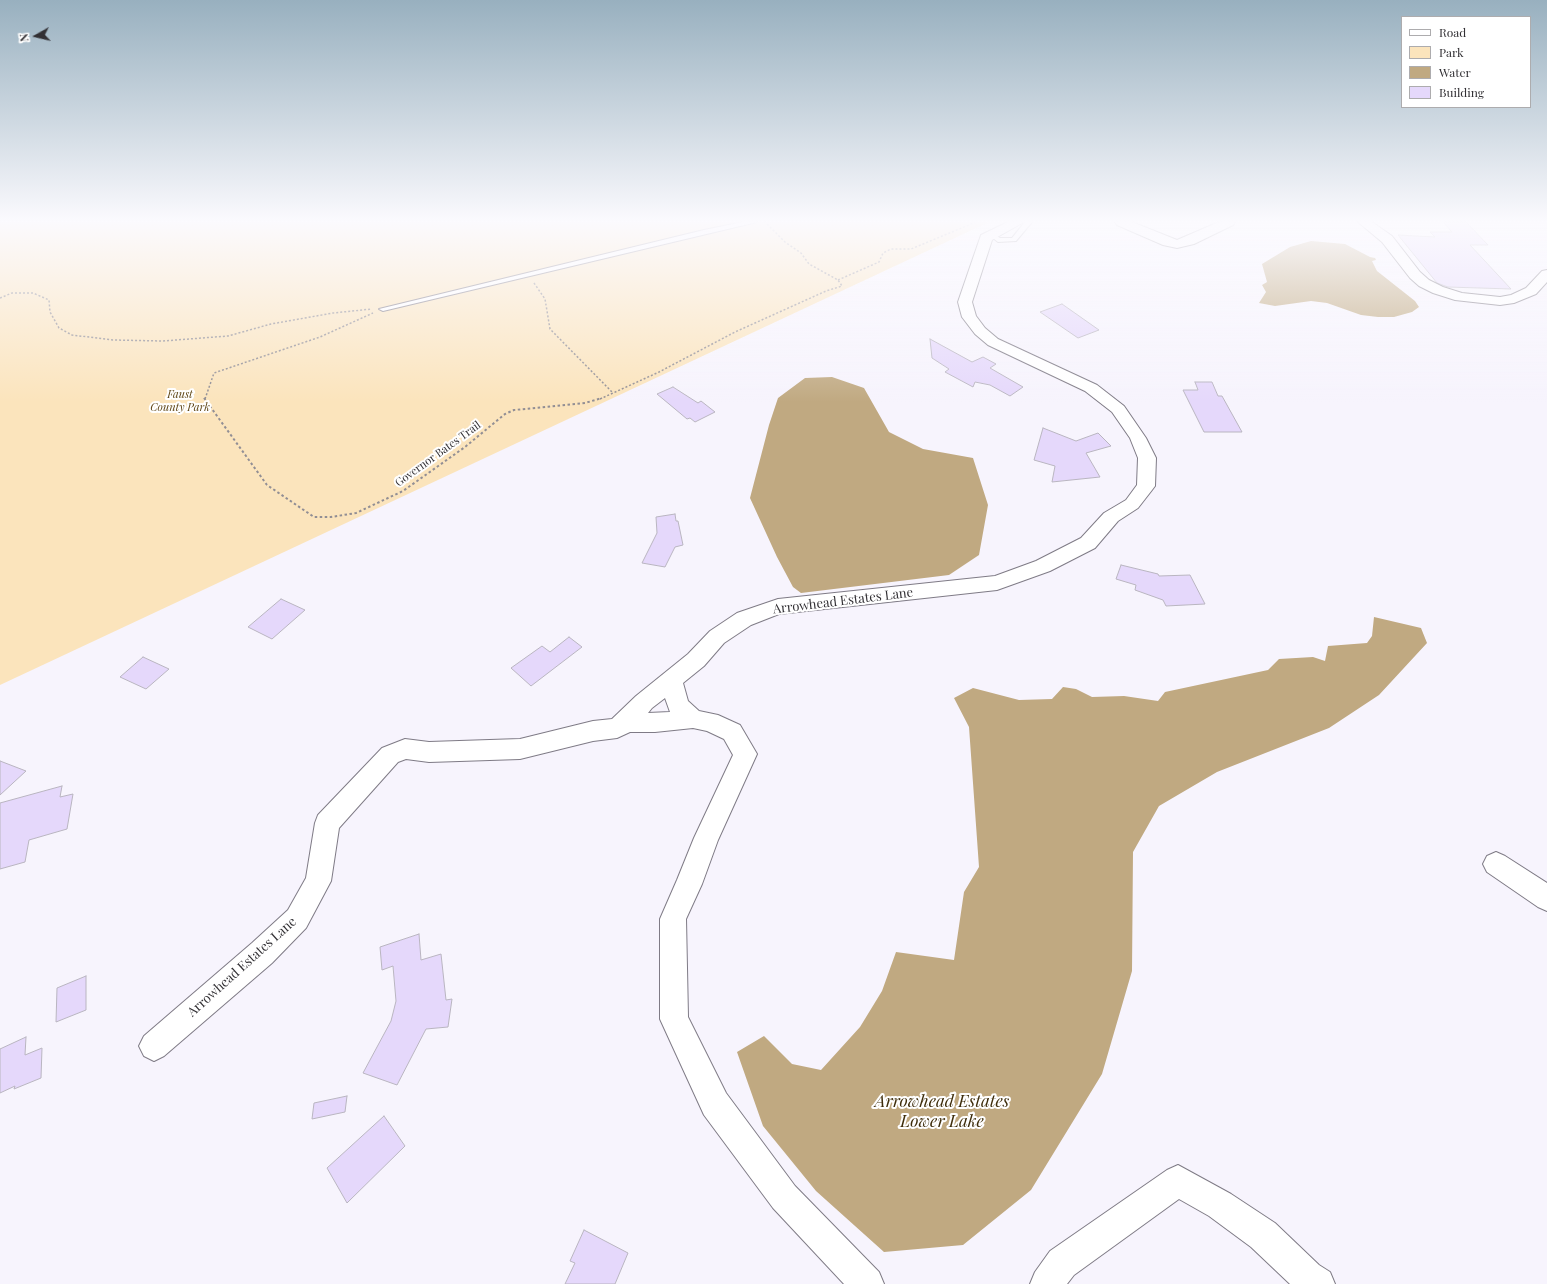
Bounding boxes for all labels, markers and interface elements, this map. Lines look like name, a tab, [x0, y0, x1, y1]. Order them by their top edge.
north arrow	[16, 16, 56, 56]
legend	[1401, 16, 1531, 108]
text: Road	[1439, 24, 1466, 40]
text: N	[16, 33, 32, 43]
text: Park	[1439, 44, 1464, 60]
text: Water	[1439, 64, 1471, 80]
text: Building	[1439, 84, 1484, 100]
park label: Faust County Park	[150, 388, 210, 414]
street label: Governor Bates Trail	[393, 418, 483, 490]
street label: Arrowhead Estates Lane	[772, 585, 914, 617]
street label: Arrowhead Estates Lane	[184, 914, 300, 1020]
water label: Arrowhead Estates Lower Lake	[875, 1092, 1009, 1132]

